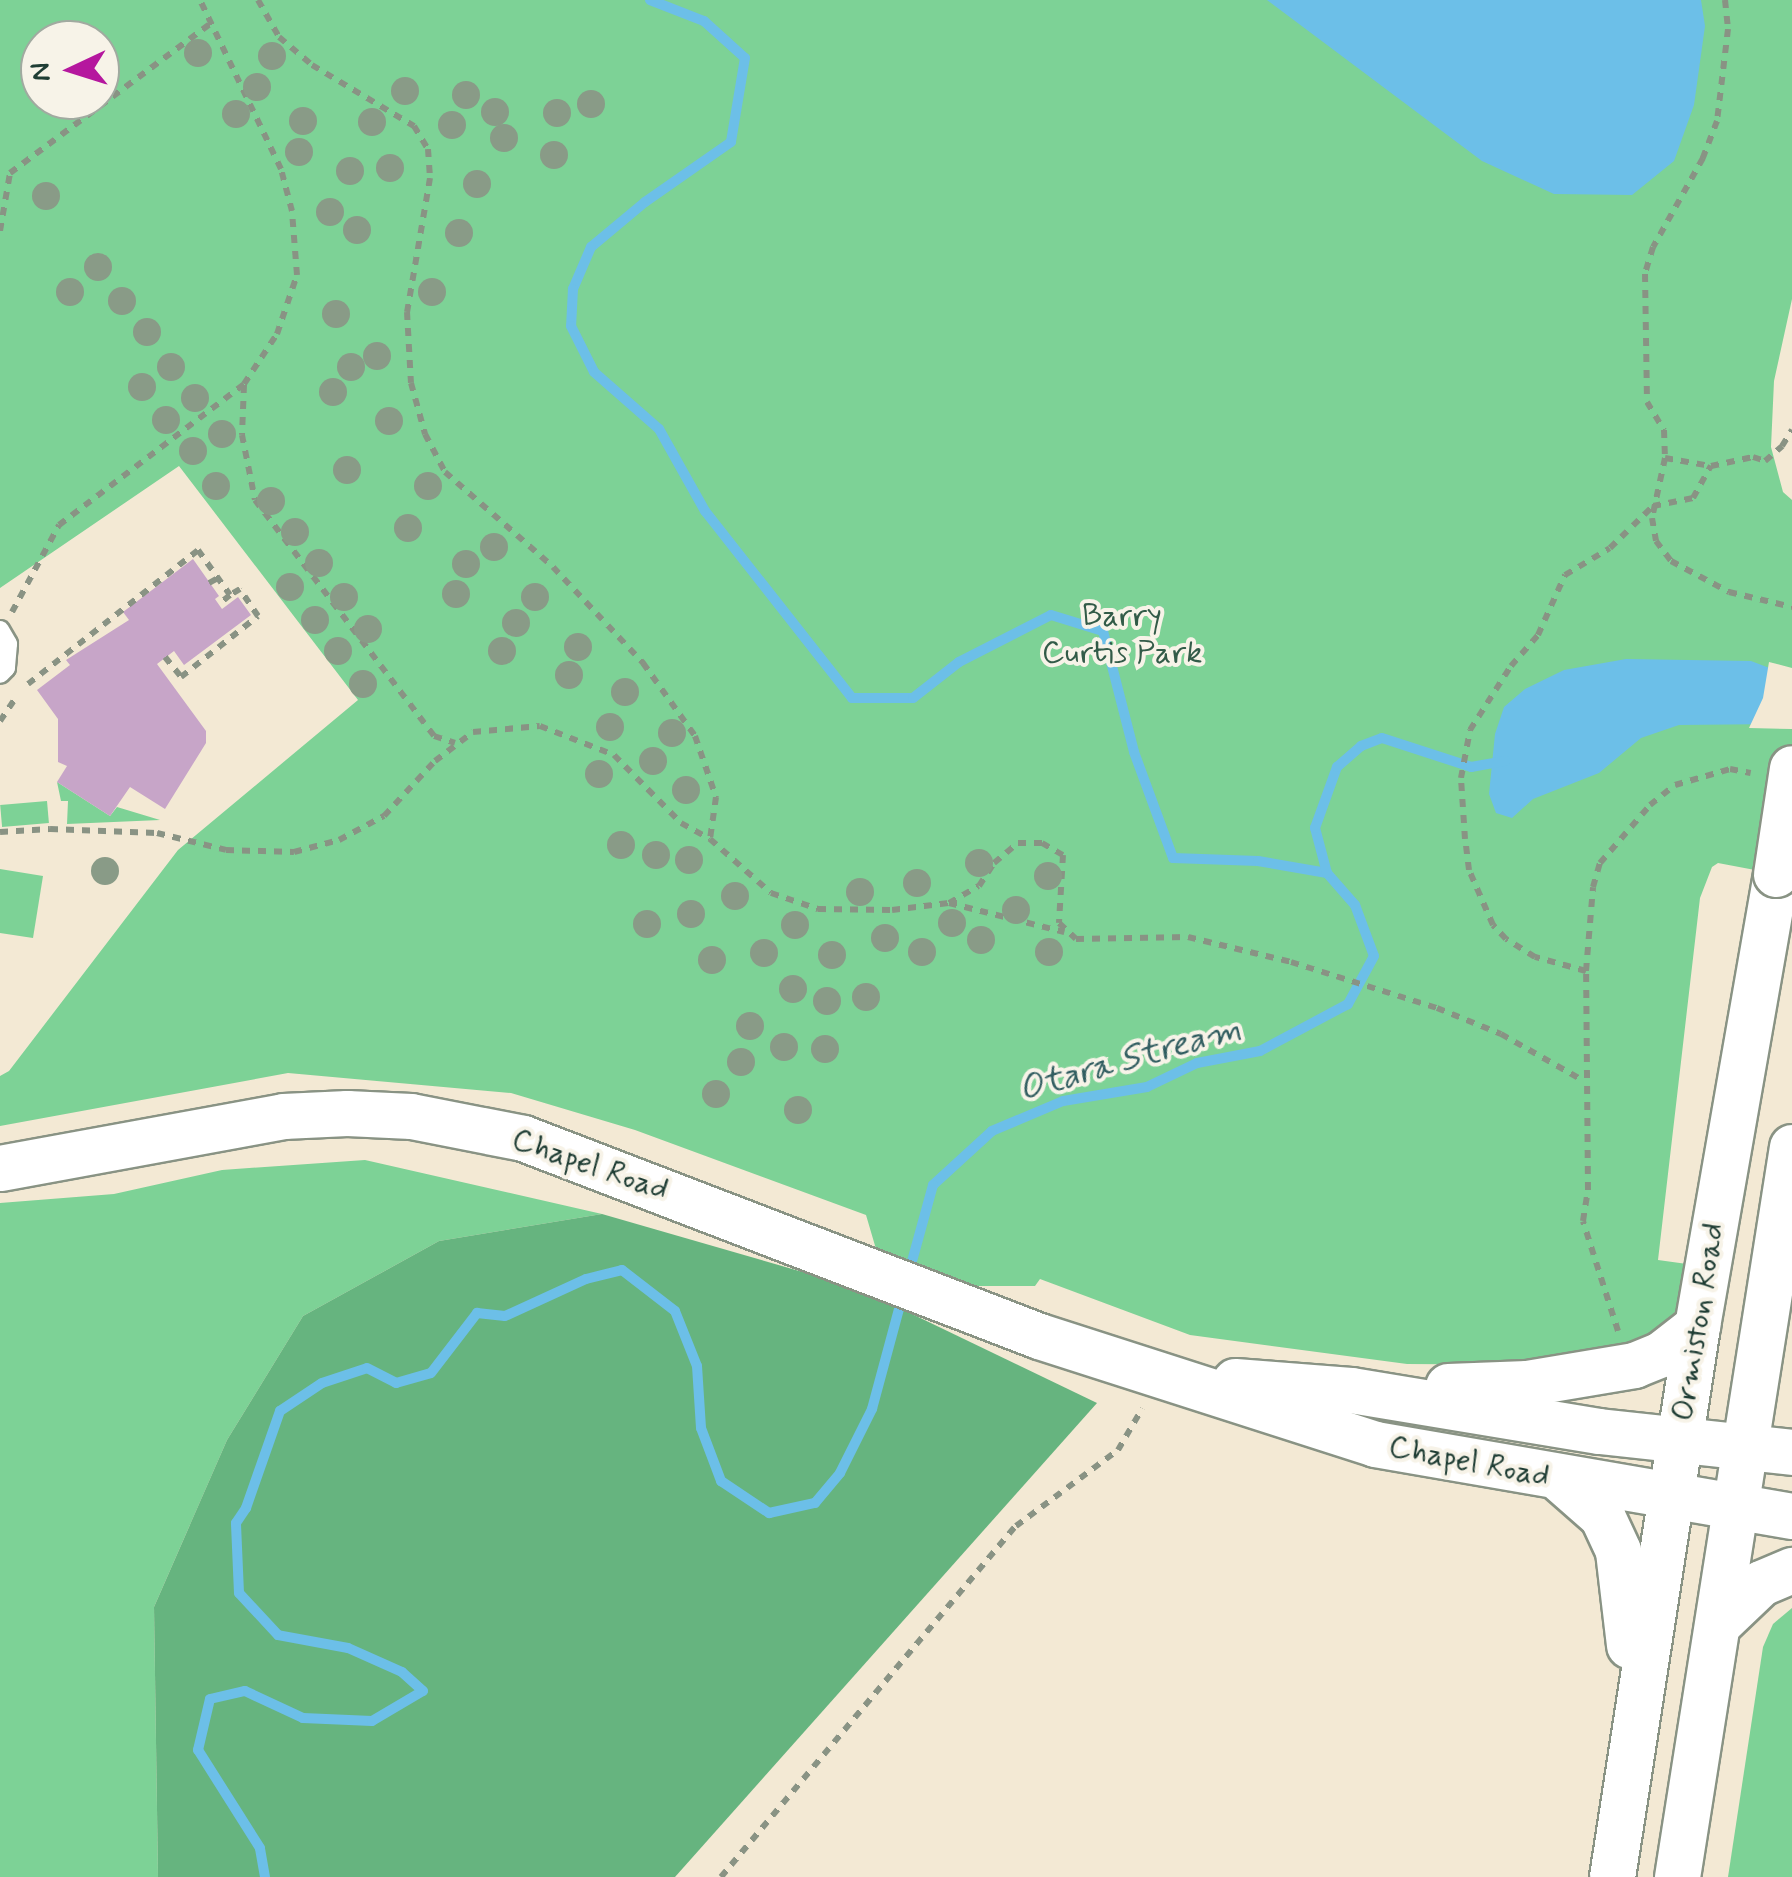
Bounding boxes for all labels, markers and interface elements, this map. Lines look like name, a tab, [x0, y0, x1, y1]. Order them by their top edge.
north arrow	[20, 20, 120, 120]
text: N	[22, 61, 61, 83]
park label: Barry Curtis Park	[1043, 598, 1201, 673]
water label: Otara Stream	[1022, 1009, 1238, 1109]
street label: Chapel Road	[506, 1120, 674, 1210]
street label: Ormiston Road	[1665, 1222, 1733, 1422]
street label: Chapel Road	[1385, 1428, 1553, 1496]

